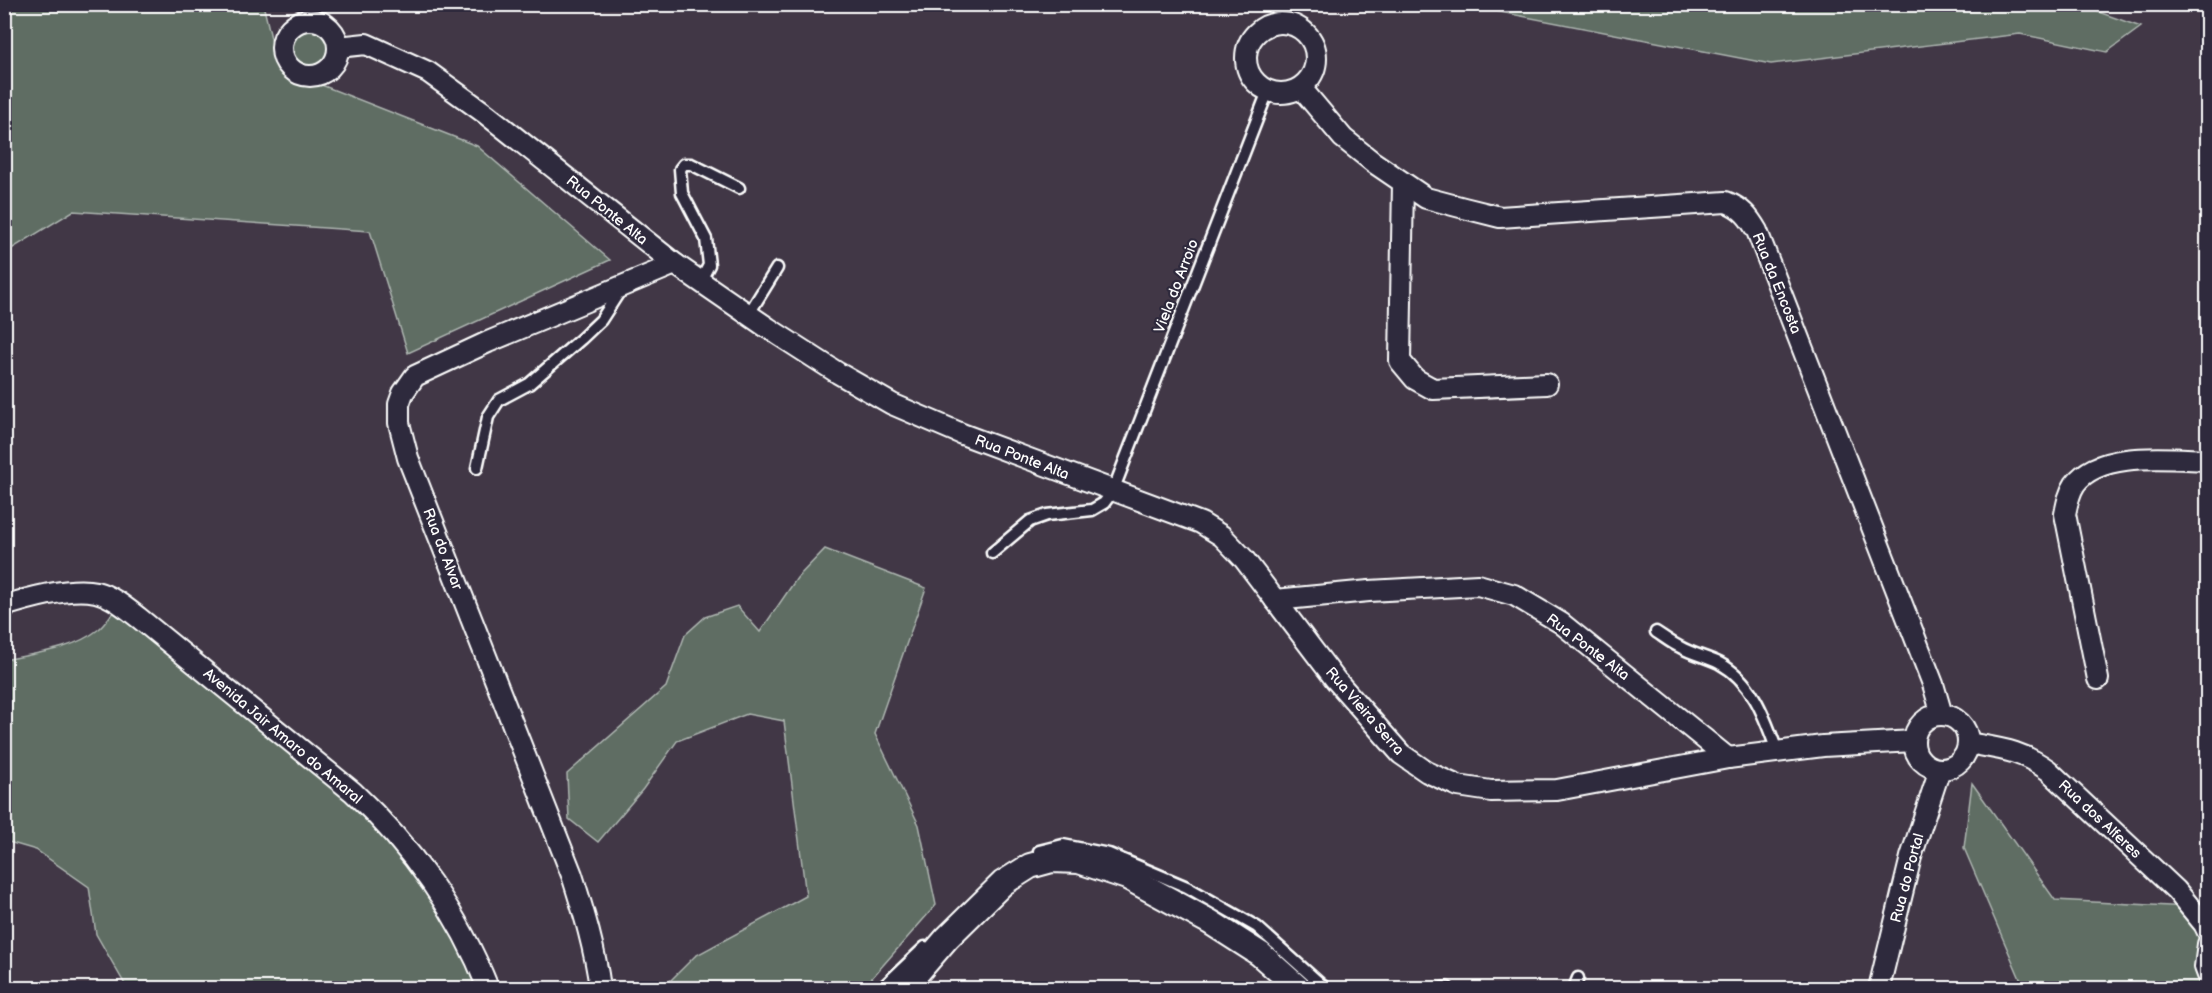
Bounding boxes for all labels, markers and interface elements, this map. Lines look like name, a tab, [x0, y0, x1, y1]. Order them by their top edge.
street label: Rua Ponte Alta	[562, 172, 651, 249]
street label: Rua da Encosta	[1748, 230, 1806, 337]
street label: Viela do Arroio	[1150, 237, 1203, 336]
street label: Rua Ponte Alta	[972, 431, 1072, 484]
street label: Rua do Alvar	[418, 506, 467, 593]
street label: Rua Ponte Alta	[1542, 610, 1633, 685]
street label: Rua Vieira Serra	[1321, 663, 1408, 759]
street label: Avenida Jair Amaro do Amaral	[199, 664, 366, 809]
street label: Rua dos Alferes	[2054, 776, 2146, 863]
street label: Rua do Portal	[1886, 831, 1929, 925]

